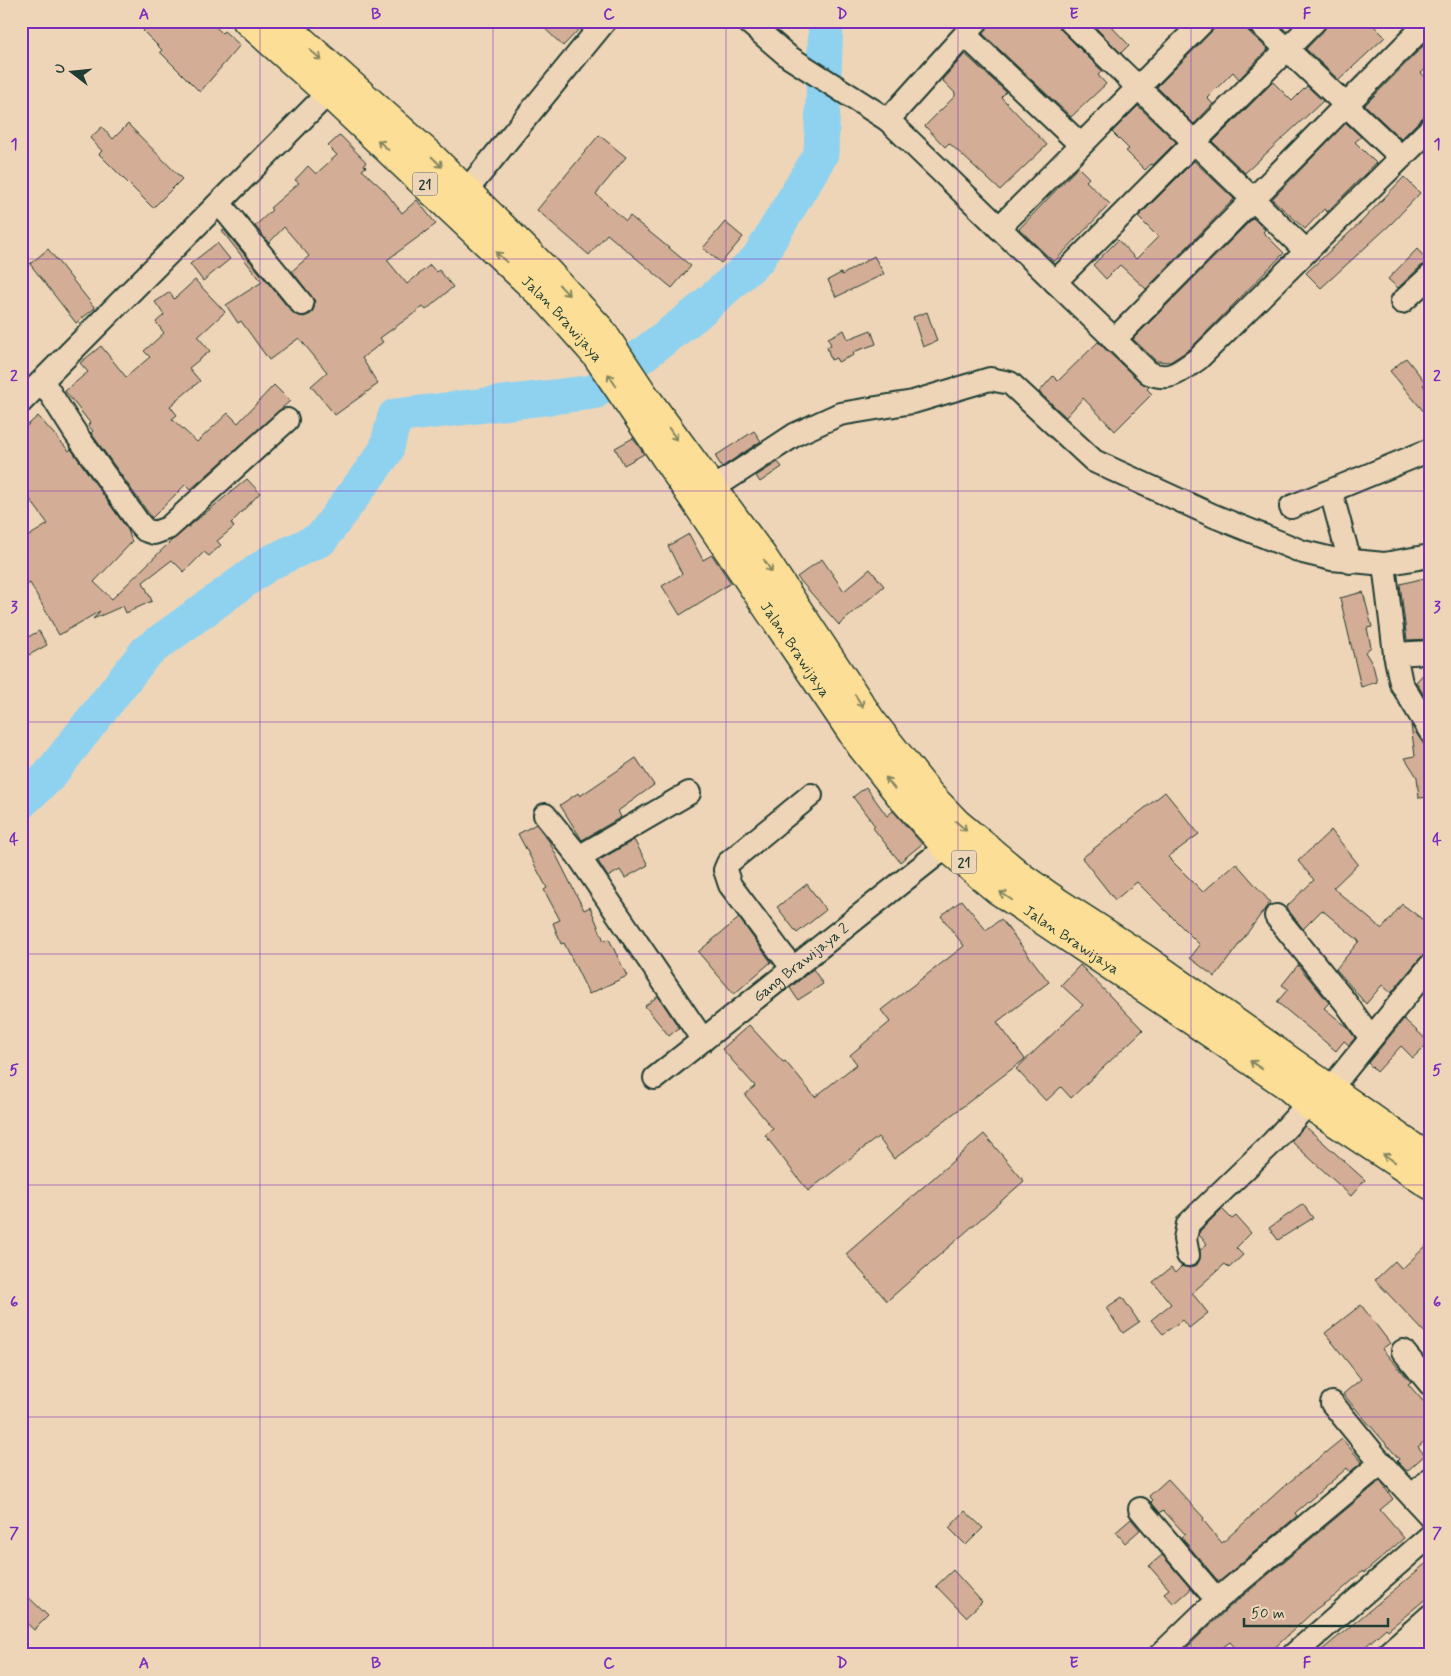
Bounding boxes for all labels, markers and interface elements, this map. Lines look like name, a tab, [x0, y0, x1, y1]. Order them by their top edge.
text: A	[139, 4, 149, 25]
text: B	[371, 4, 381, 25]
text: C	[603, 4, 615, 25]
text: D	[836, 4, 848, 25]
text: E	[1069, 4, 1079, 25]
text: F	[1303, 4, 1312, 25]
north arrow	[48, 48, 98, 98]
one-way arrow	[309, 49, 322, 60]
text: U	[51, 62, 70, 76]
text: 1	[10, 134, 18, 155]
text: 1	[1433, 134, 1441, 155]
one-way arrow	[377, 139, 390, 151]
one-way arrow	[431, 156, 443, 169]
road number: 21	[412, 172, 438, 195]
one-way arrow	[494, 251, 507, 263]
street label: Jalan Brawijaya	[517, 272, 607, 367]
one-way arrow	[558, 284, 570, 296]
text: 2	[10, 366, 18, 387]
text: 2	[1433, 366, 1441, 387]
one-way arrow	[607, 374, 617, 388]
one-way arrow	[668, 427, 678, 441]
one-way arrow	[764, 558, 774, 572]
text: 3	[10, 597, 18, 618]
text: 3	[1433, 597, 1441, 618]
street label: Jalan Brawijaya	[755, 598, 834, 702]
one-way arrow	[854, 693, 864, 707]
one-way arrow	[884, 777, 895, 790]
one-way arrow	[955, 820, 968, 832]
text: 4	[9, 829, 19, 850]
text: 4	[1432, 829, 1442, 850]
road number: 21	[952, 850, 976, 874]
one-way arrow	[1000, 890, 1013, 901]
street label: Jalan Brawijaya	[1019, 901, 1123, 980]
street label: Gang Brawijaya 2	[749, 919, 853, 1007]
text: 5	[9, 1060, 19, 1081]
one-way arrow	[1250, 1060, 1264, 1070]
text: 5	[1432, 1060, 1442, 1081]
one-way arrow	[1383, 1153, 1397, 1163]
text: 6	[10, 1292, 18, 1313]
text: 6	[1433, 1292, 1441, 1313]
text: 7	[9, 1523, 19, 1544]
text: 7	[1432, 1523, 1442, 1544]
scale bar	[1244, 1596, 1387, 1628]
text: 50 m	[1251, 1604, 1285, 1624]
text: A	[139, 1653, 149, 1674]
text: B	[371, 1653, 381, 1674]
text: C	[603, 1653, 615, 1674]
text: D	[836, 1653, 848, 1674]
text: E	[1069, 1653, 1079, 1674]
text: F	[1303, 1653, 1312, 1674]

